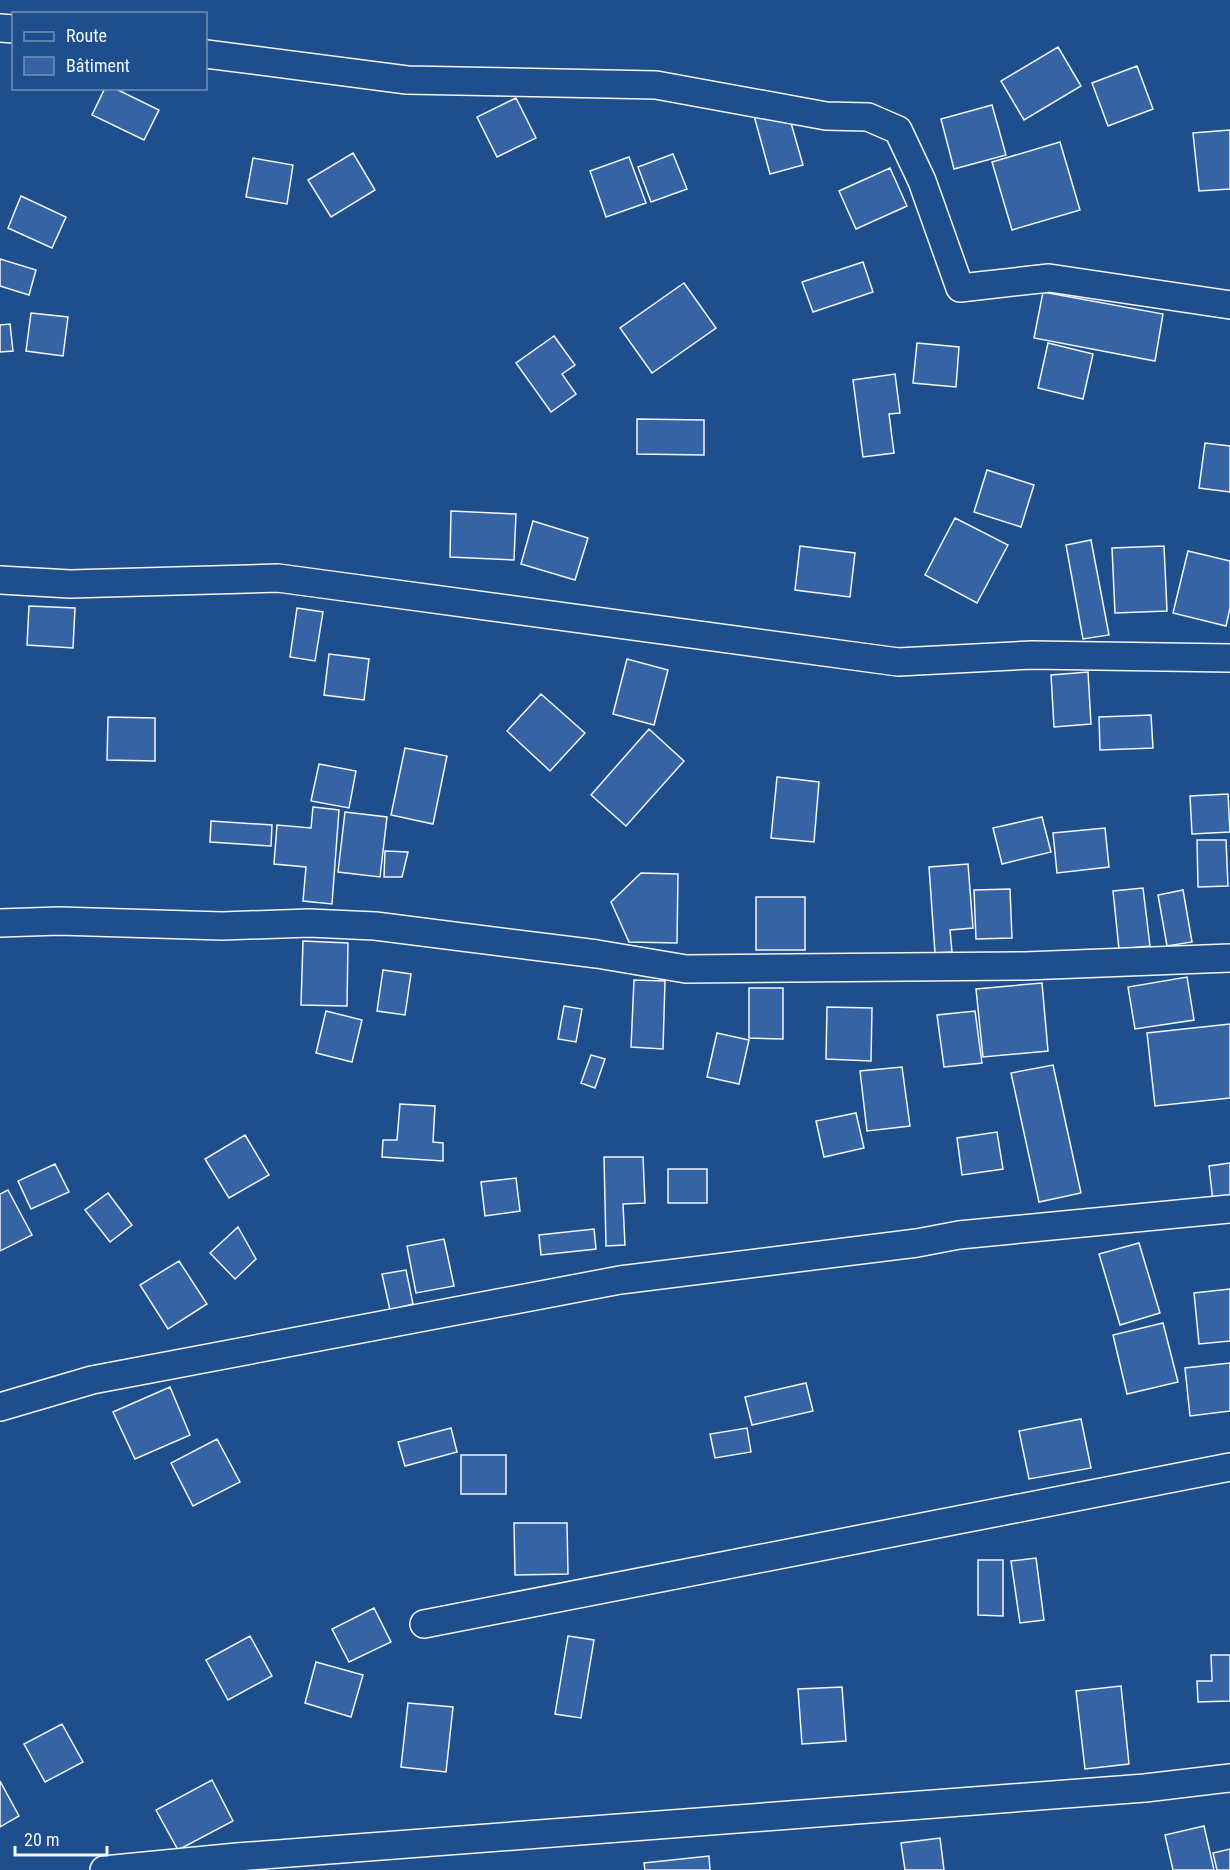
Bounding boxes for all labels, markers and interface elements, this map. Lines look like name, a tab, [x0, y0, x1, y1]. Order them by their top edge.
legend	[12, 12, 207, 90]
text: Route	[66, 25, 107, 46]
text: Bâtiment	[66, 55, 130, 76]
scale bar	[15, 1819, 106, 1857]
text: 20 m	[24, 1829, 59, 1850]

